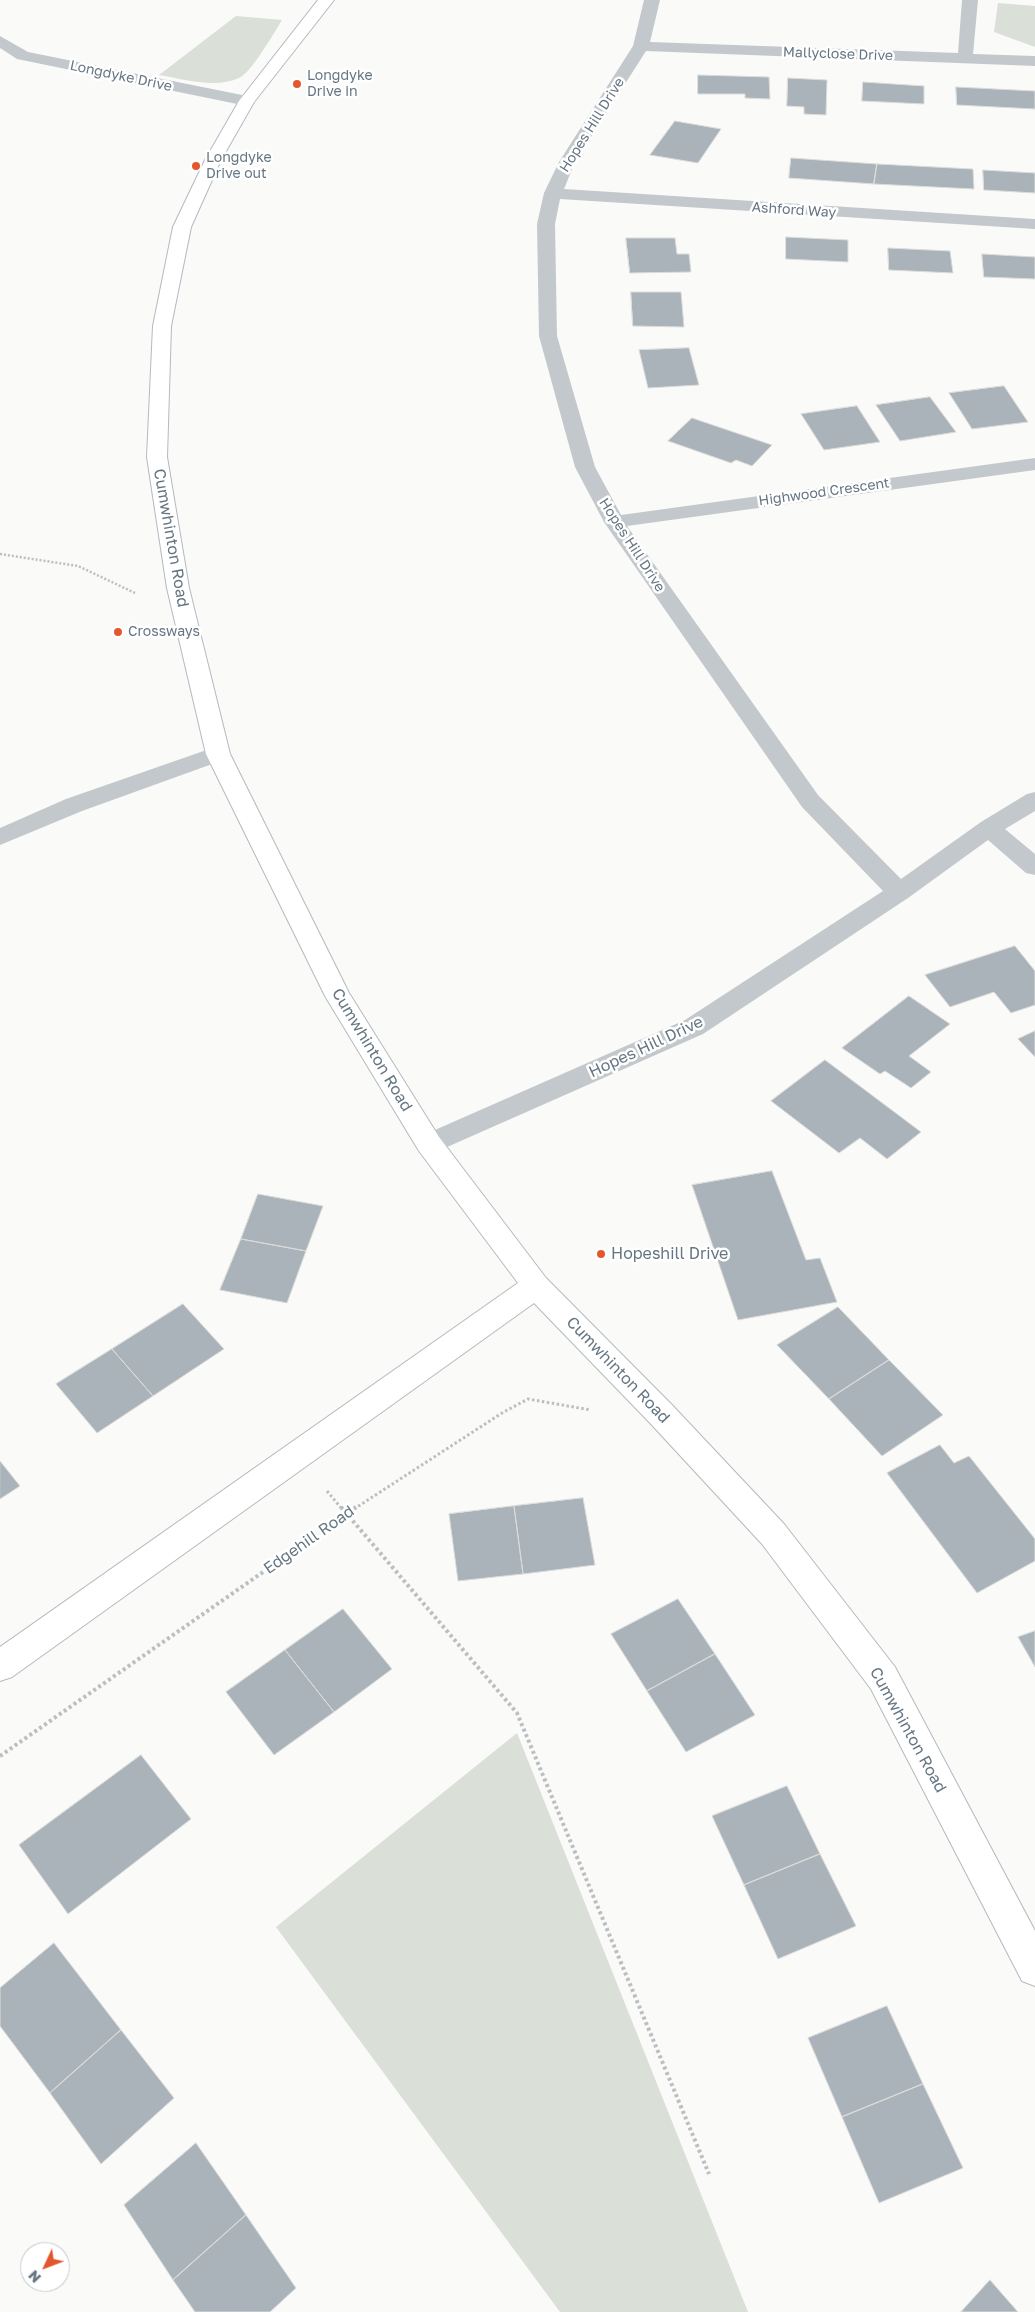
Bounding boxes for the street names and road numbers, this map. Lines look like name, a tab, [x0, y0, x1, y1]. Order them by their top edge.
street label: Mallyclose Drive	[783, 44, 893, 64]
street label: Longdyke Drive	[68, 57, 174, 95]
street label: Hopes Hill Drive	[556, 75, 628, 175]
street label: Ashford Way	[751, 199, 837, 221]
street label: Cumwhinton Road	[149, 467, 193, 609]
street label: Highwood Crescent	[758, 475, 890, 509]
street label: Hopes Hill Drive	[595, 495, 669, 595]
street label: Cumwhinton Road	[328, 985, 416, 1115]
street label: Hopes Hill Drive	[586, 1012, 706, 1082]
street label: Cumwhinton Road	[562, 1313, 674, 1427]
street label: Edgehill Road	[260, 1502, 358, 1578]
street label: Cumwhinton Road	[866, 1664, 950, 1796]

